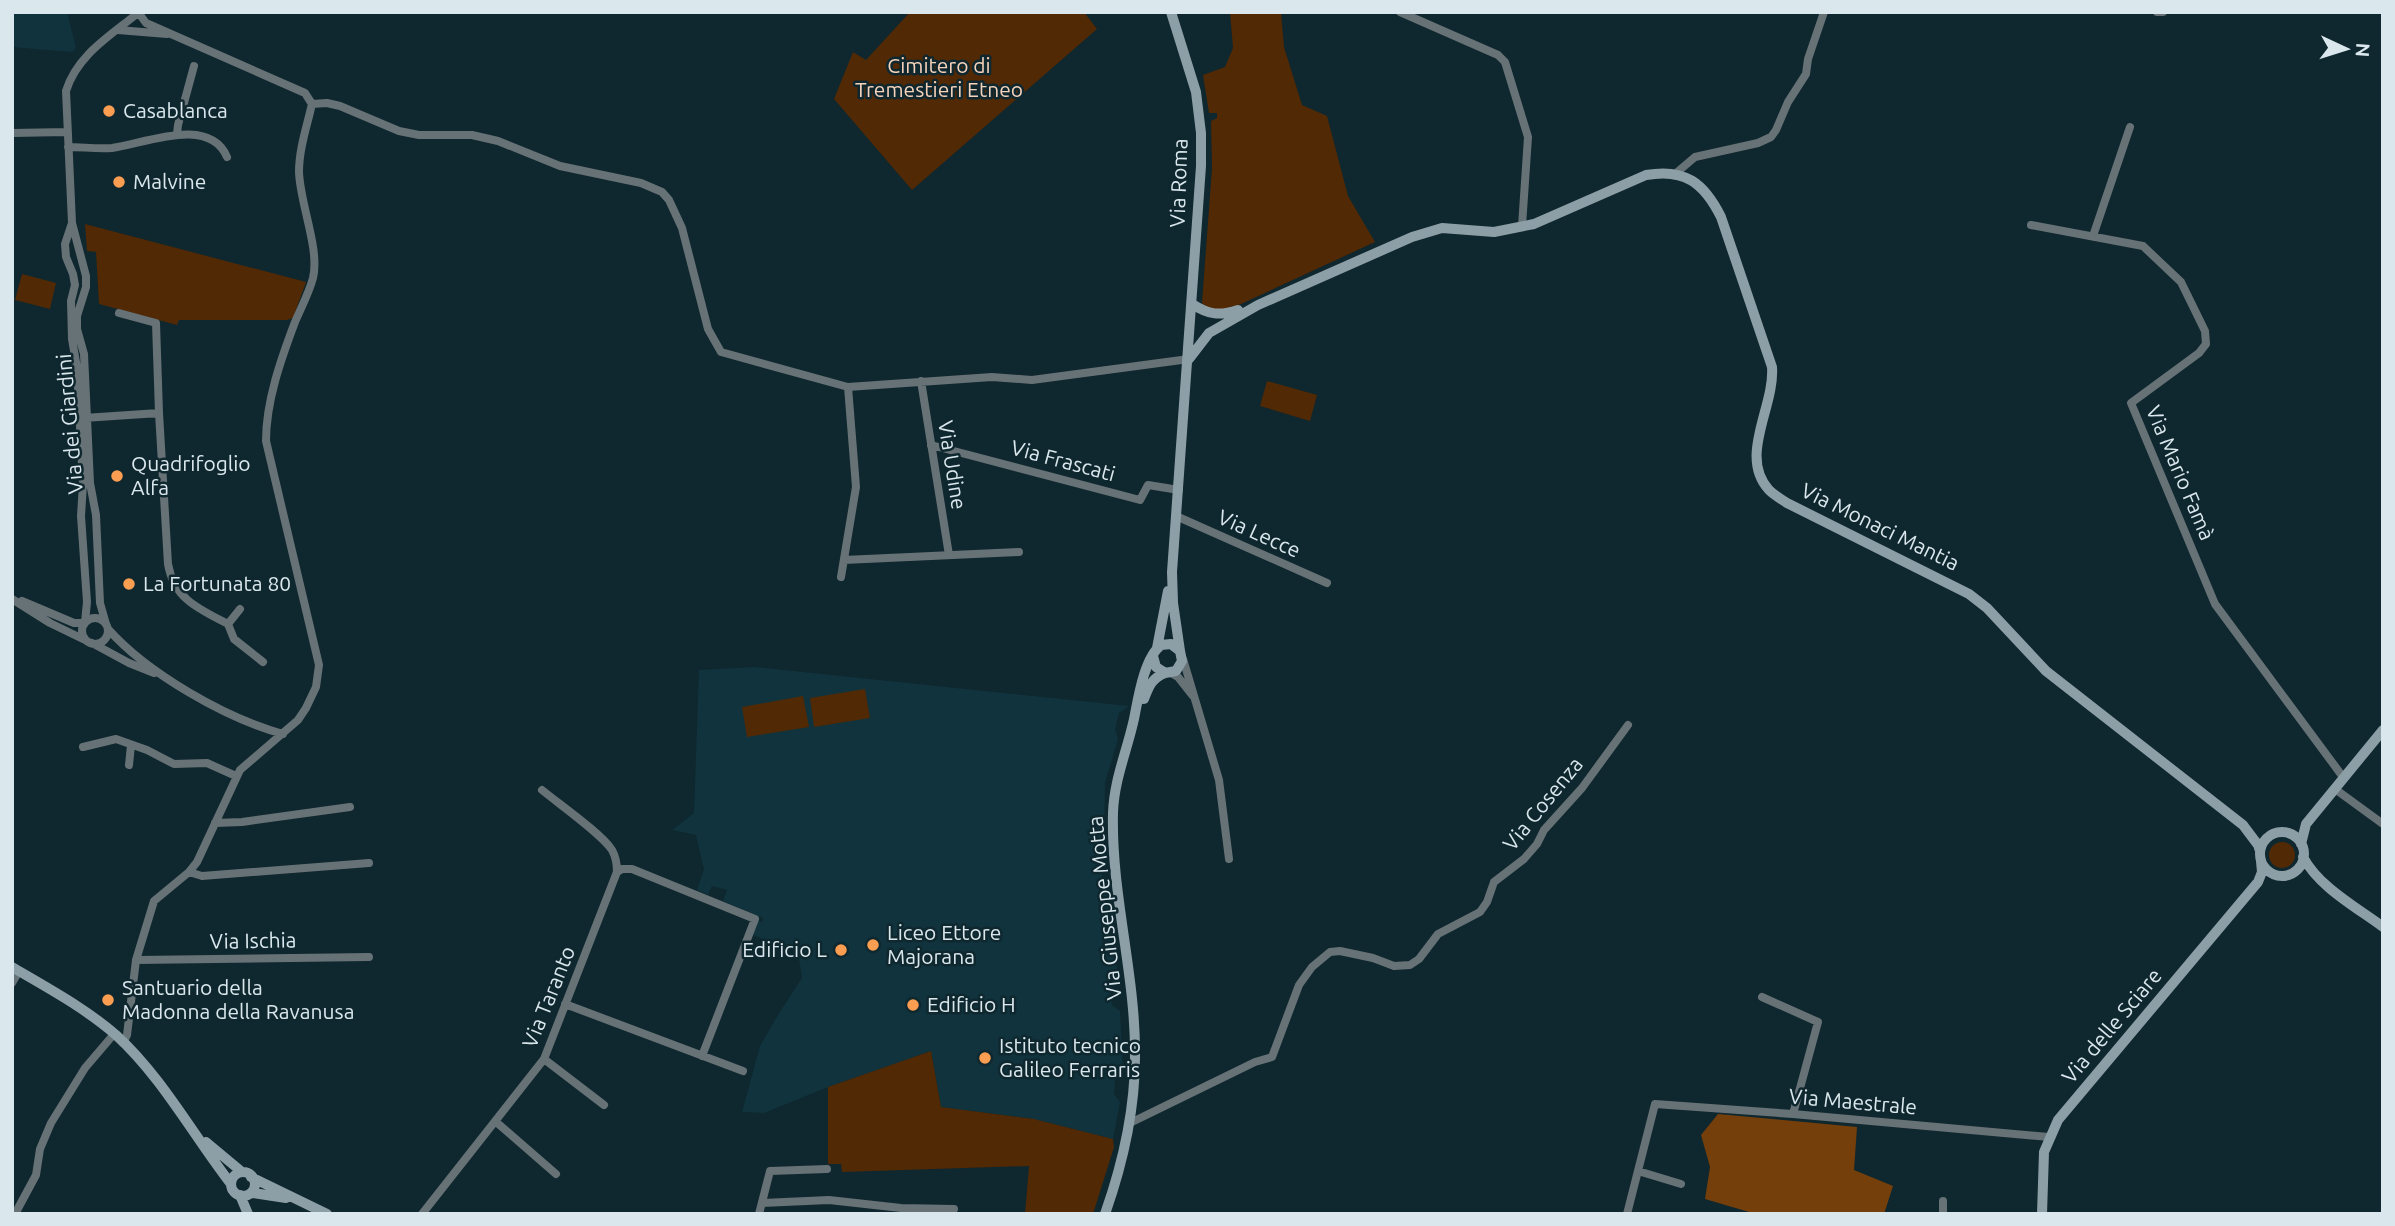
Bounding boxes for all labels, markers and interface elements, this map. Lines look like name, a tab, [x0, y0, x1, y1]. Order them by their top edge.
north arrow	[2311, 14, 2381, 84]
text: N	[2351, 42, 2374, 58]
park label: Cimitero di Tremestieri Etneo	[855, 53, 1023, 101]
place label: Casablanca	[123, 98, 228, 122]
marker: Casablanca	[101, 103, 117, 119]
street label: Via Roma	[1164, 138, 1192, 228]
place label: Malvine	[133, 169, 206, 193]
marker: Malvine	[111, 174, 127, 190]
street label: Via dei Giardini	[51, 353, 87, 495]
street label: Via Mario Famà	[2142, 402, 2220, 544]
street label: Via Udine	[934, 419, 972, 511]
street label: Via Frascati	[1008, 435, 1118, 485]
place label: Quadrifoglio Alfa	[131, 451, 251, 499]
marker: Quadrifoglio Alfa	[109, 468, 125, 484]
street label: Via Monaci Mantia	[1797, 477, 1963, 575]
street label: Via Lecce	[1214, 504, 1304, 562]
place label: La Fortunata 80	[143, 571, 291, 595]
marker: La Fortunata 80	[121, 576, 137, 592]
street label: Via Cosenza	[1497, 752, 1587, 855]
street label: Via Giuseppe Motta	[1082, 815, 1126, 1001]
place label: Liceo Ettore Majorana	[887, 920, 1001, 968]
street label: Via Ischia	[209, 927, 297, 953]
place label: Edificio L	[742, 937, 827, 961]
marker: Liceo Ettore Majorana	[865, 937, 881, 953]
street label: Via Taranto	[517, 942, 579, 1051]
marker: Edificio L	[833, 942, 849, 958]
street label: Via delle Sciare	[2056, 963, 2166, 1088]
place label: Santuario della Madonna della Ravanusa	[122, 975, 354, 1023]
marker: Santuario della Madonna della Ravanusa	[100, 992, 116, 1008]
place label: Edificio H	[927, 992, 1016, 1016]
marker: Edificio H	[905, 997, 921, 1013]
place label: Istituto tecnico Galileo Ferraris	[999, 1033, 1141, 1081]
marker: Istituto tecnico Galileo Ferraris	[977, 1050, 993, 1066]
street label: Via Maestrale	[1788, 1083, 1918, 1119]

